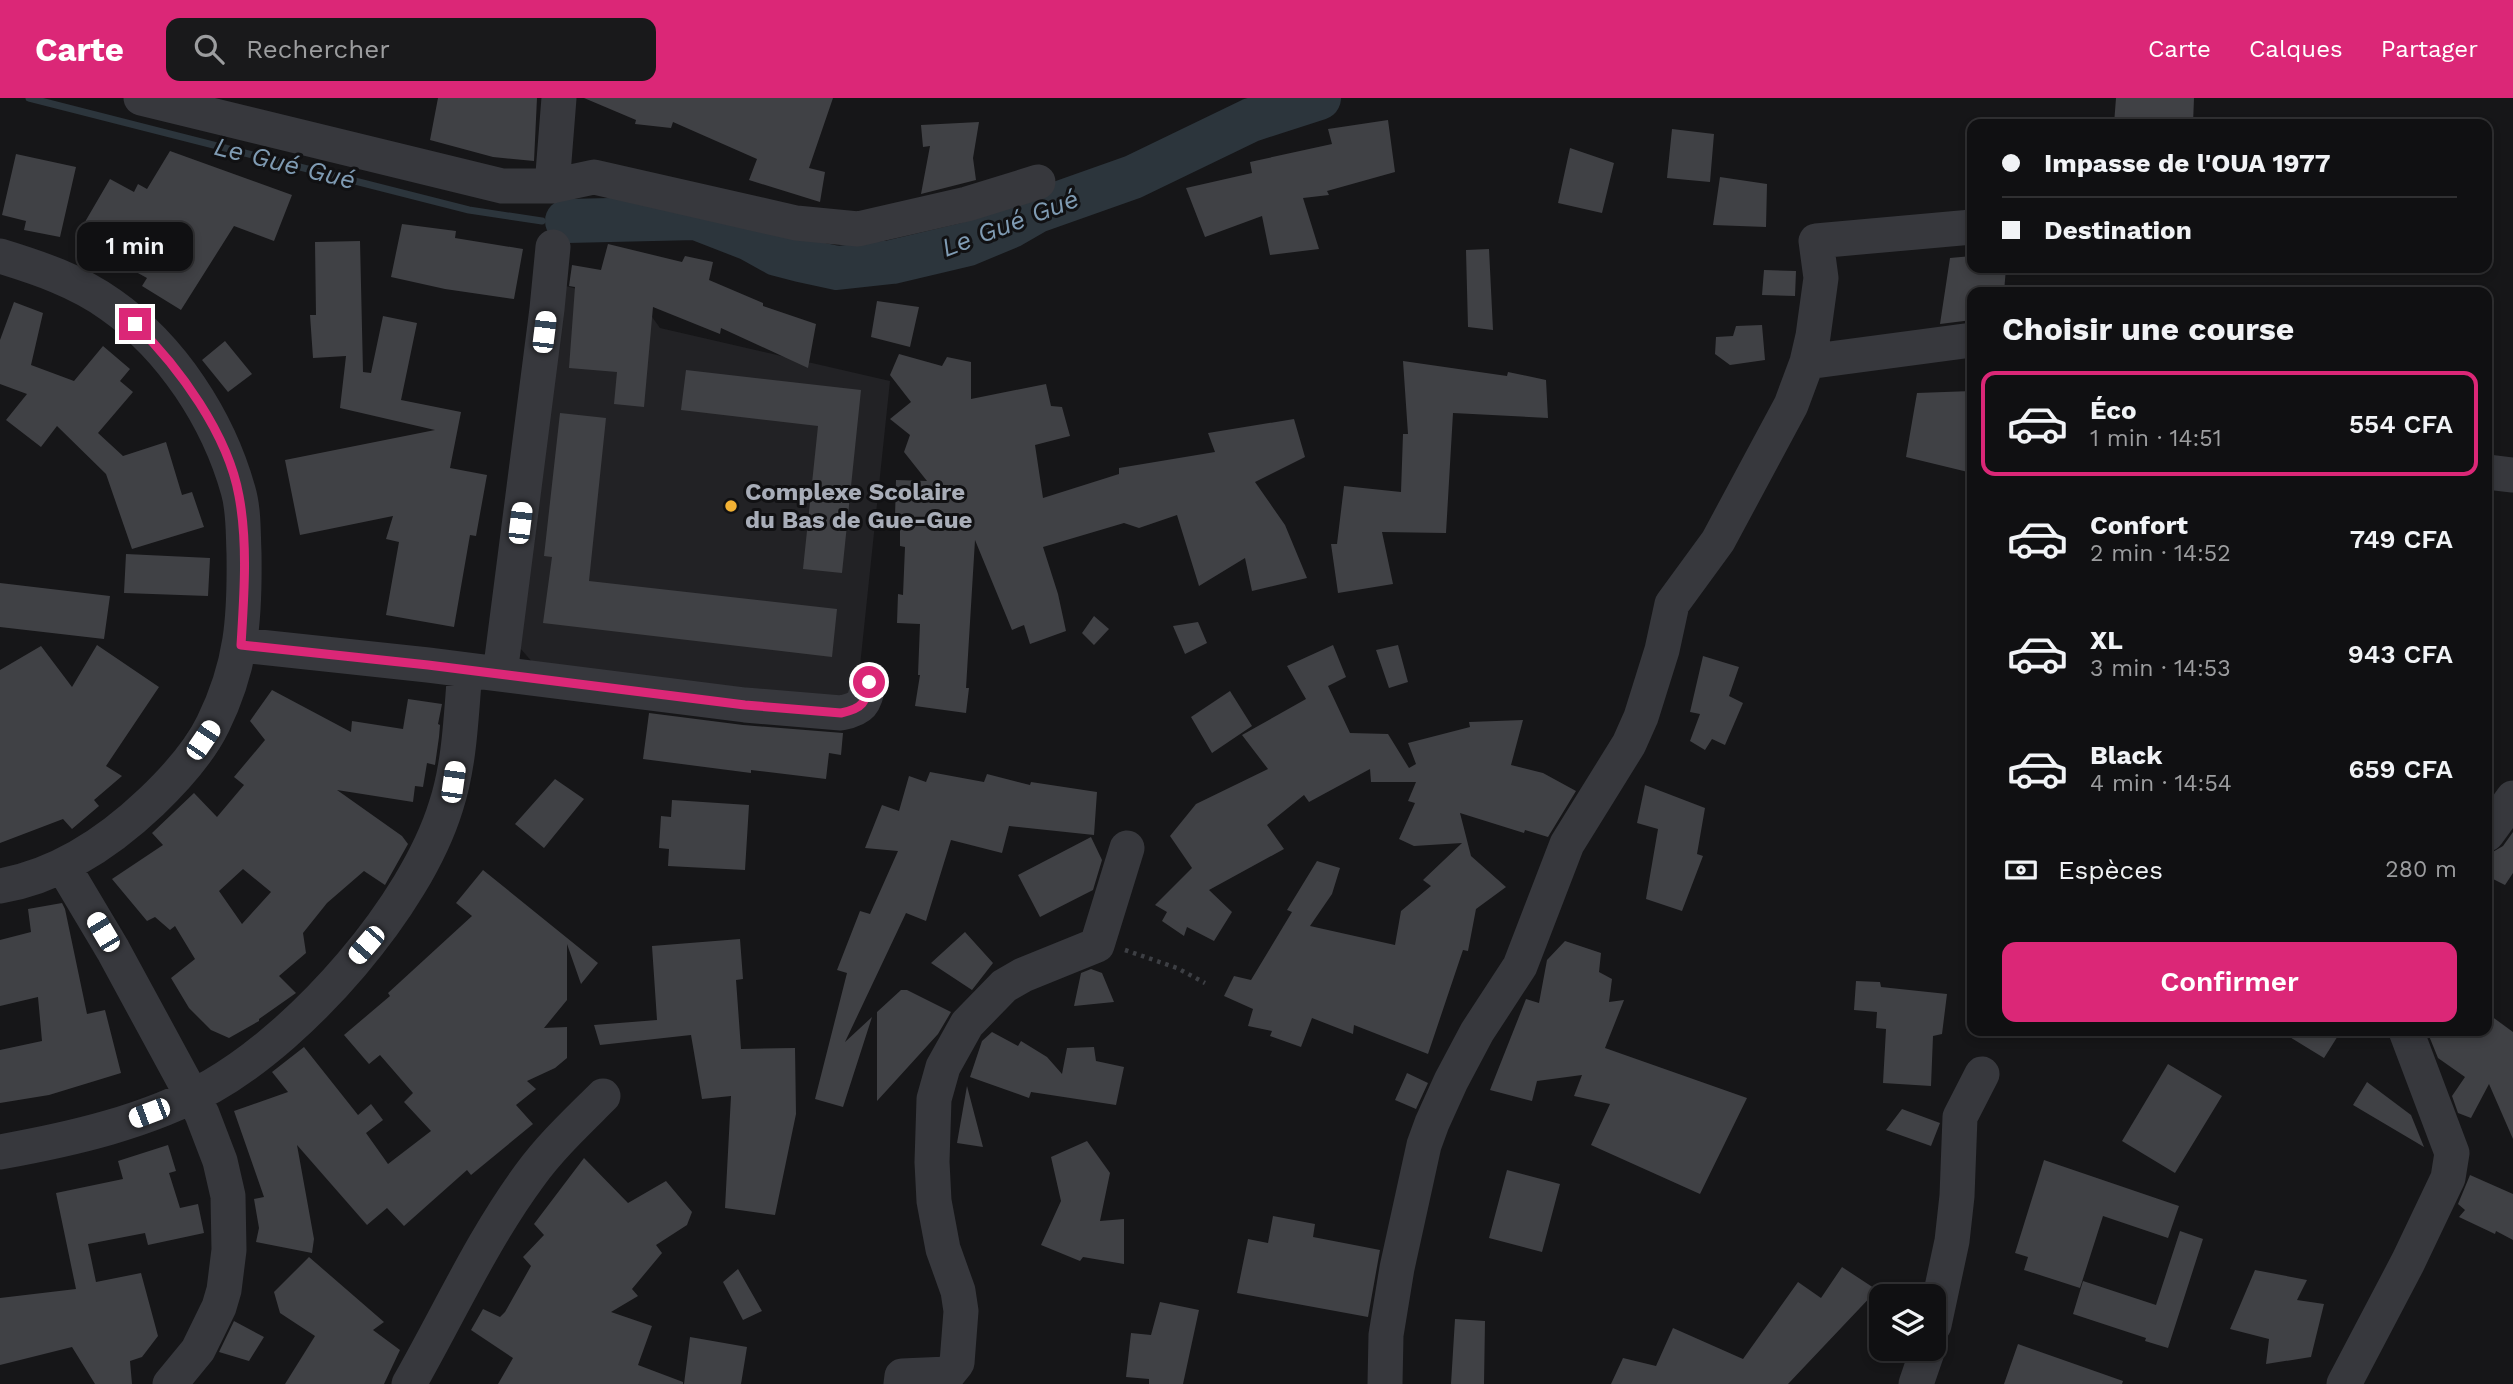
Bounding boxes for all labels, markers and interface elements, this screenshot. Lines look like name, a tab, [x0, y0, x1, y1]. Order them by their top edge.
search box	[166, 18, 656, 81]
text: Carte	[35, 30, 124, 69]
icon: search	[190, 30, 228, 68]
text: Rechercher	[246, 34, 390, 64]
text: Carte	[2148, 35, 2211, 63]
text: Calques	[2249, 35, 2343, 63]
text: Partager	[2381, 35, 2478, 63]
water label: Le Gué Gué	[211, 131, 359, 195]
text: Impasse de l'OUA 1977	[2044, 148, 2331, 178]
water label: Le Gué Gué	[937, 183, 1083, 263]
text: Destination	[2044, 215, 2192, 245]
callout: 1 min	[77, 222, 193, 272]
text: 1 min	[105, 233, 165, 260]
route end	[119, 308, 151, 340]
car	[532, 310, 557, 354]
text: Choisir une course	[2002, 310, 2294, 348]
icon: car	[2006, 392, 2069, 455]
text: Éco	[2090, 395, 2137, 425]
text: 554 CFA	[2349, 409, 2453, 439]
text: 1 min · 14:51	[2090, 425, 2222, 452]
place label: Complexe Scolaire du Bas de Gue-Gue	[745, 478, 973, 534]
marker: Complexe Scolaire du Bas de Gue-Gue	[723, 498, 739, 514]
car	[508, 501, 533, 545]
icon: car	[2006, 507, 2069, 570]
text: Confort	[2090, 510, 2188, 540]
text: 749 CFA	[2350, 524, 2453, 554]
text: 2 min · 14:52	[2090, 540, 2231, 567]
icon: car	[2006, 622, 2069, 685]
text: XL	[2090, 625, 2123, 655]
text: 943 CFA	[2348, 639, 2453, 669]
text: 3 min · 14:53	[2090, 655, 2231, 682]
route start	[853, 666, 885, 698]
car	[183, 717, 224, 763]
icon: car	[2006, 737, 2069, 800]
text: Black	[2090, 740, 2162, 770]
text: 659 CFA	[2349, 754, 2453, 784]
car	[440, 760, 467, 804]
text: 4 min · 14:54	[2090, 770, 2232, 797]
icon: cash	[2002, 851, 2040, 889]
text: Espèces	[2058, 855, 2163, 885]
text: 280 m	[2385, 856, 2457, 883]
car	[84, 909, 123, 955]
car	[345, 922, 388, 968]
button: Confirmer	[2002, 942, 2457, 1022]
car	[126, 1096, 173, 1130]
map controls	[1869, 1284, 1946, 1361]
button: layers	[1869, 1284, 1946, 1361]

